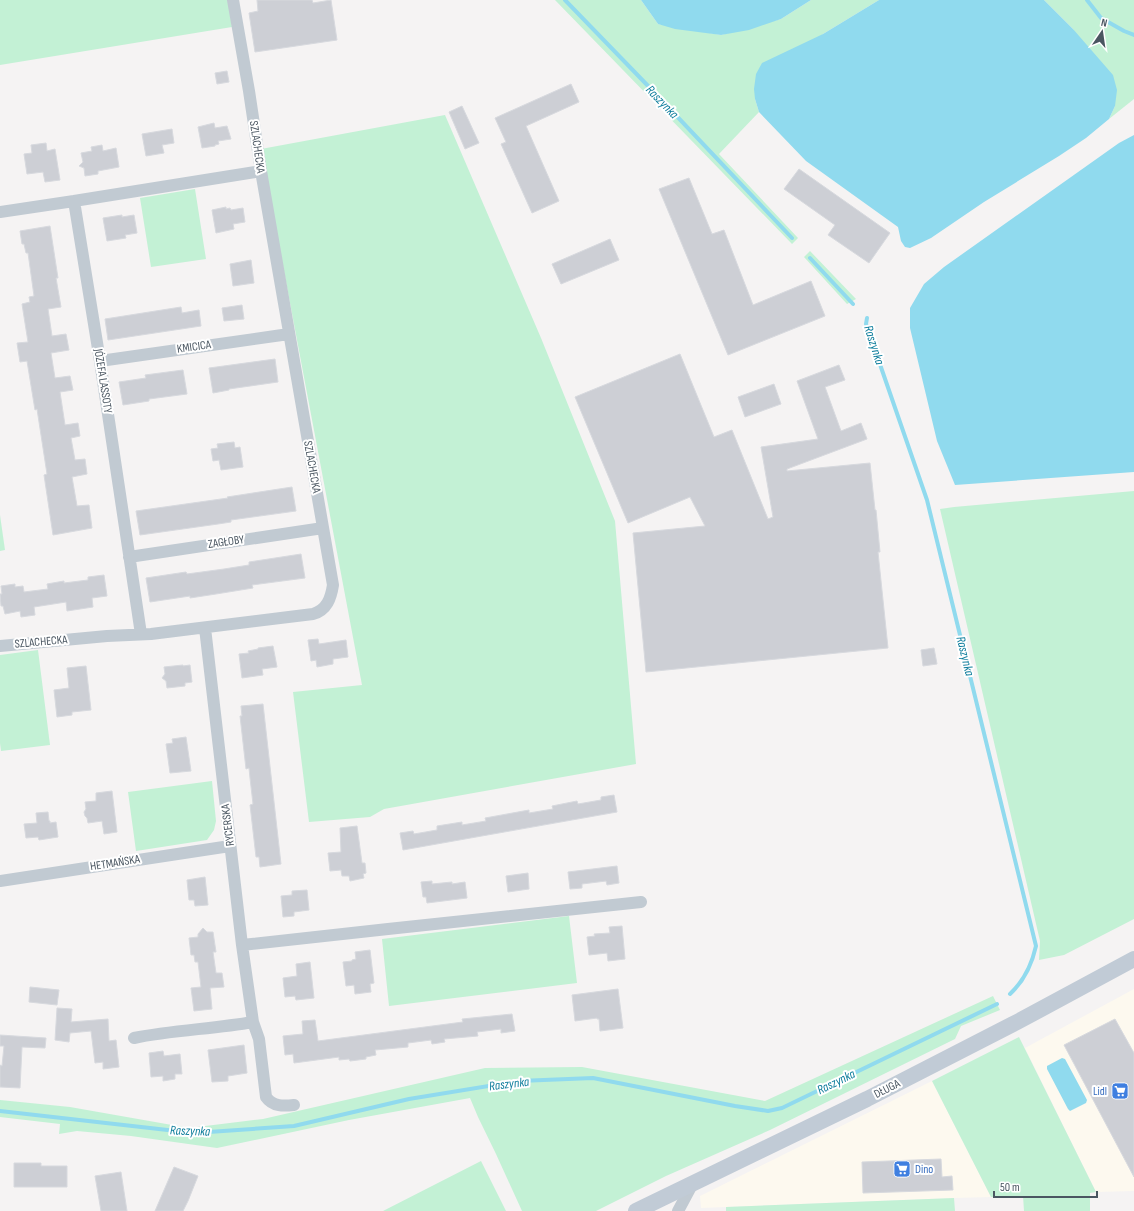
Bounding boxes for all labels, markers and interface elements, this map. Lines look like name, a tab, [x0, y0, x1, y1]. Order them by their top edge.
north arrow	[1082, 12, 1122, 52]
text: N	[1100, 16, 1109, 30]
water label: Raszynka	[642, 82, 682, 123]
street label: SZLACHECKA	[246, 120, 268, 175]
water label: Raszynka	[860, 323, 888, 367]
street label: KMICICA	[176, 337, 213, 357]
street label: JÓZEFA LASSOTY	[90, 347, 115, 414]
street label: SZLACHECKA	[300, 440, 324, 495]
street label: ZAGŁOBY	[207, 532, 245, 552]
street label: SZLACHECKA	[14, 632, 69, 652]
water label: Raszynka	[952, 635, 978, 678]
street label: RYCERSKA	[218, 802, 238, 847]
street label: HETMAŃSKA	[89, 852, 142, 874]
water label: Raszynka	[814, 1066, 858, 1098]
water label: Raszynka	[488, 1074, 531, 1094]
street label: DŁUGA	[871, 1076, 903, 1102]
supermarket icon: Lidl	[1110, 1081, 1130, 1101]
place label: Lidl	[1093, 1084, 1107, 1099]
water label: Raszynka	[170, 1122, 211, 1140]
supermarket icon: Dino	[892, 1159, 912, 1179]
place label: Dino	[915, 1162, 933, 1177]
scale bar	[994, 1173, 1097, 1199]
text: 50 m	[1000, 1180, 1020, 1195]

